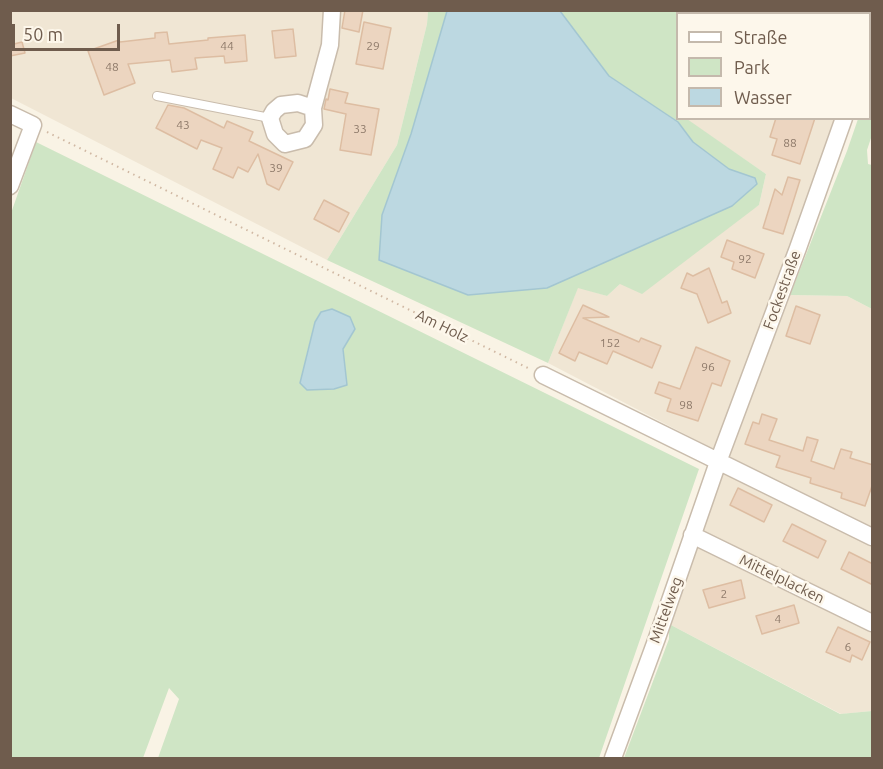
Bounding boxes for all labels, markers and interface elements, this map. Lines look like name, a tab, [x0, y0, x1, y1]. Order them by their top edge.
scale bar	[15, 12, 123, 50]
legend	[676, 12, 871, 120]
text: 50 m	[23, 24, 63, 44]
text: Straße	[734, 27, 787, 47]
house number: 44	[220, 39, 234, 53]
house number: 29	[366, 39, 380, 53]
text: Park	[734, 57, 770, 77]
house number: 48	[105, 60, 119, 74]
text: Wasser	[734, 87, 792, 107]
house number: 43	[176, 118, 190, 132]
house number: 33	[353, 122, 367, 136]
house number: 88	[783, 136, 797, 150]
house number: 39	[269, 161, 283, 175]
street label: Fockestraße	[759, 248, 805, 332]
house number: 92	[738, 252, 752, 266]
street label: Am Holz	[413, 306, 471, 346]
house number: 152	[600, 336, 620, 350]
house number: 96	[701, 360, 715, 374]
house number: 98	[679, 398, 693, 412]
street label: Mittelplacken	[737, 551, 827, 607]
street label: Mittelweg	[646, 574, 686, 646]
house number: 2	[721, 587, 727, 601]
house number: 4	[775, 612, 781, 626]
house number: 6	[845, 640, 851, 654]

